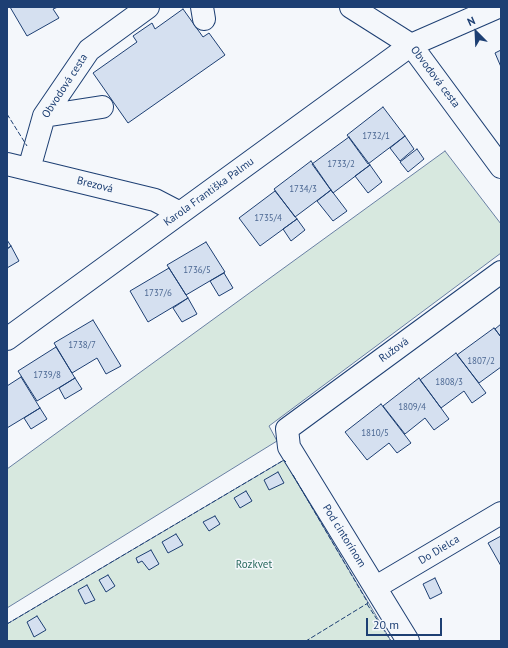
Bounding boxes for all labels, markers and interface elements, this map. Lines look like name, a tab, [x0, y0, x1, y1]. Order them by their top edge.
north arrow	[456, 12, 496, 52]
text: N	[465, 13, 477, 29]
street label: Obvodová cesta	[407, 44, 463, 110]
street label: Obvodová cesta	[39, 51, 91, 121]
house number: 1732/1	[362, 131, 390, 141]
street label: Karola Františka Palmu	[161, 155, 257, 229]
house number: 1733/2	[327, 159, 355, 169]
street label: Brezová	[76, 174, 114, 196]
house number: 1734/3	[289, 184, 317, 194]
house number: 1735/4	[254, 213, 282, 223]
house number: 1736/5	[183, 265, 211, 275]
house number: 1737/6	[144, 288, 172, 298]
street label: Ružová	[377, 335, 411, 365]
house number: 1738/7	[68, 340, 96, 350]
house number: 1807/2	[467, 356, 495, 366]
house number: 1739/8	[33, 370, 61, 380]
house number: 1808/3	[435, 377, 463, 387]
house number: 1809/4	[398, 402, 426, 412]
house number: 1810/5	[361, 428, 389, 438]
street label: Pod cintorínom	[319, 502, 369, 570]
street label: Do Dielca	[416, 533, 462, 567]
park label: Rozkvet	[236, 558, 272, 572]
scale bar	[368, 610, 444, 636]
text: 20 m	[373, 617, 399, 632]

